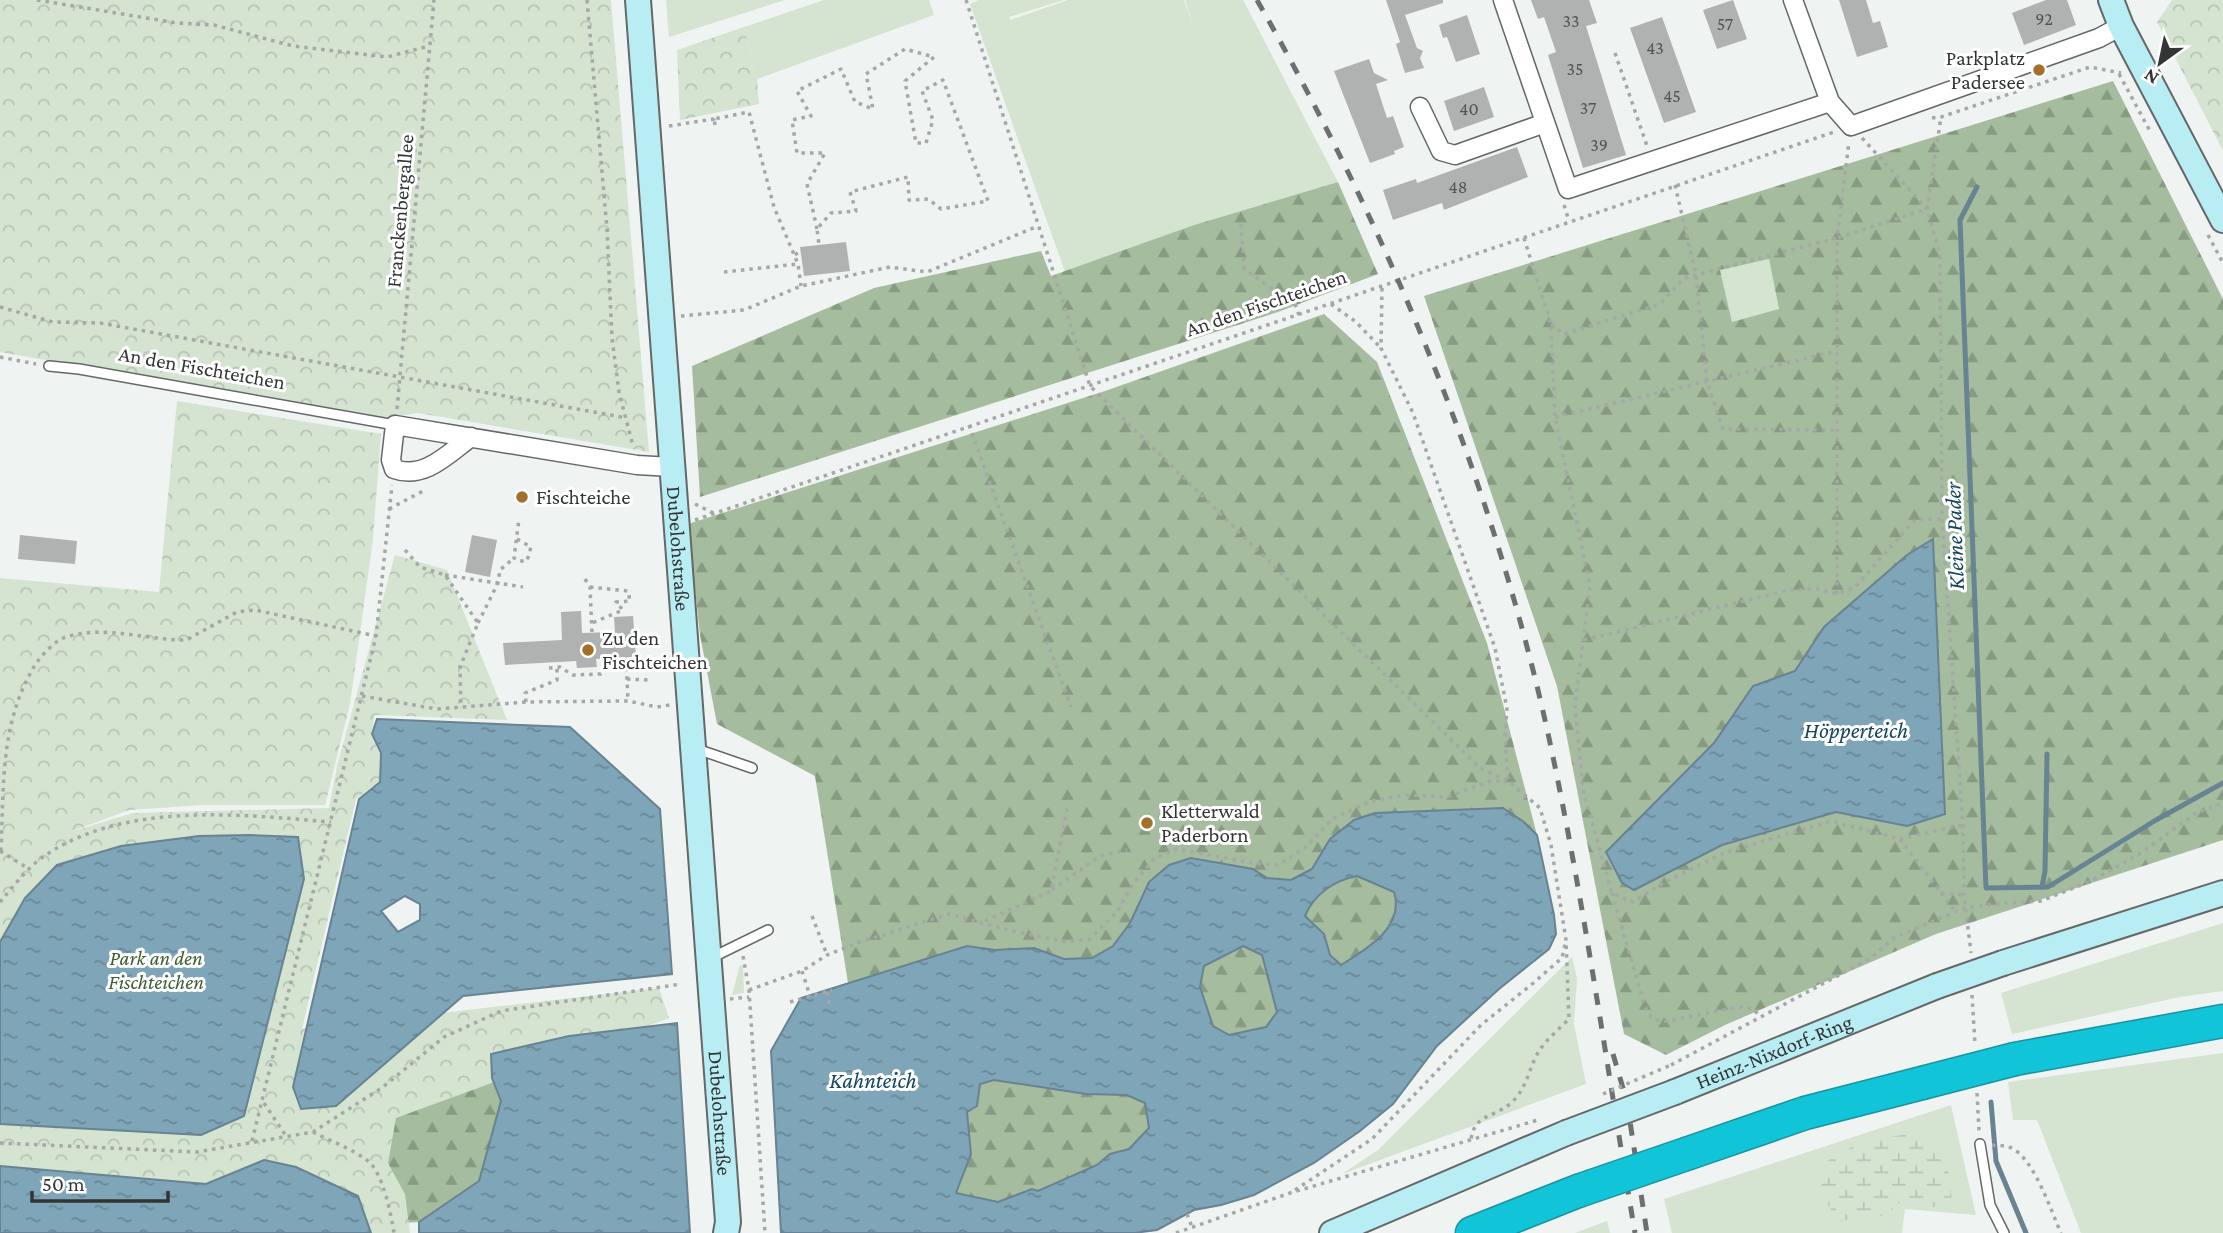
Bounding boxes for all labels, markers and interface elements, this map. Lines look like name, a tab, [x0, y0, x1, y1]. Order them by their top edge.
house number: 92	[2035, 9, 2053, 29]
house number: 33	[1563, 11, 1580, 31]
house number: 57	[1717, 14, 1733, 34]
north arrow	[2125, 28, 2195, 98]
house number: 43	[1646, 38, 1664, 58]
place label: Parkplatz Padersee	[1946, 46, 2025, 94]
house number: 35	[1566, 59, 1584, 79]
marker: Parkplatz Padersee	[2031, 62, 2047, 78]
text: N	[2140, 64, 2162, 89]
house number: 45	[1663, 86, 1681, 106]
house number: 37	[1580, 98, 1596, 118]
house number: 40	[1459, 99, 1479, 119]
street label: Franckenbergallee	[381, 133, 419, 289]
house number: 39	[1590, 135, 1608, 155]
house number: 48	[1449, 177, 1467, 197]
street label: An den Fischteichen	[1182, 264, 1350, 342]
street label: An den Fischteichen	[117, 342, 287, 394]
water label: Kleine Pader	[1939, 481, 1969, 590]
place label: Fischteiche	[536, 485, 631, 509]
street label: Dubelohstraße	[662, 485, 695, 612]
marker: Fischteiche	[514, 489, 530, 505]
place label: Zu den Fischteichen	[602, 626, 708, 674]
marker: Zu den Fischteichen	[580, 642, 596, 658]
water label: Höpperteich	[1804, 717, 1908, 743]
place label: Kletterwald Paderborn	[1161, 799, 1260, 847]
marker: Kletterwald Paderborn	[1139, 815, 1155, 831]
park label: Park an den Fischteichen	[108, 946, 204, 994]
street label: Heinz-Nixdorf-Ring	[1692, 1010, 1856, 1094]
street label: Dubelohstraße	[703, 1050, 737, 1176]
water label: Kahnteich	[829, 1067, 917, 1093]
scale bar	[32, 1160, 168, 1204]
text: 50 m	[42, 1172, 85, 1196]

